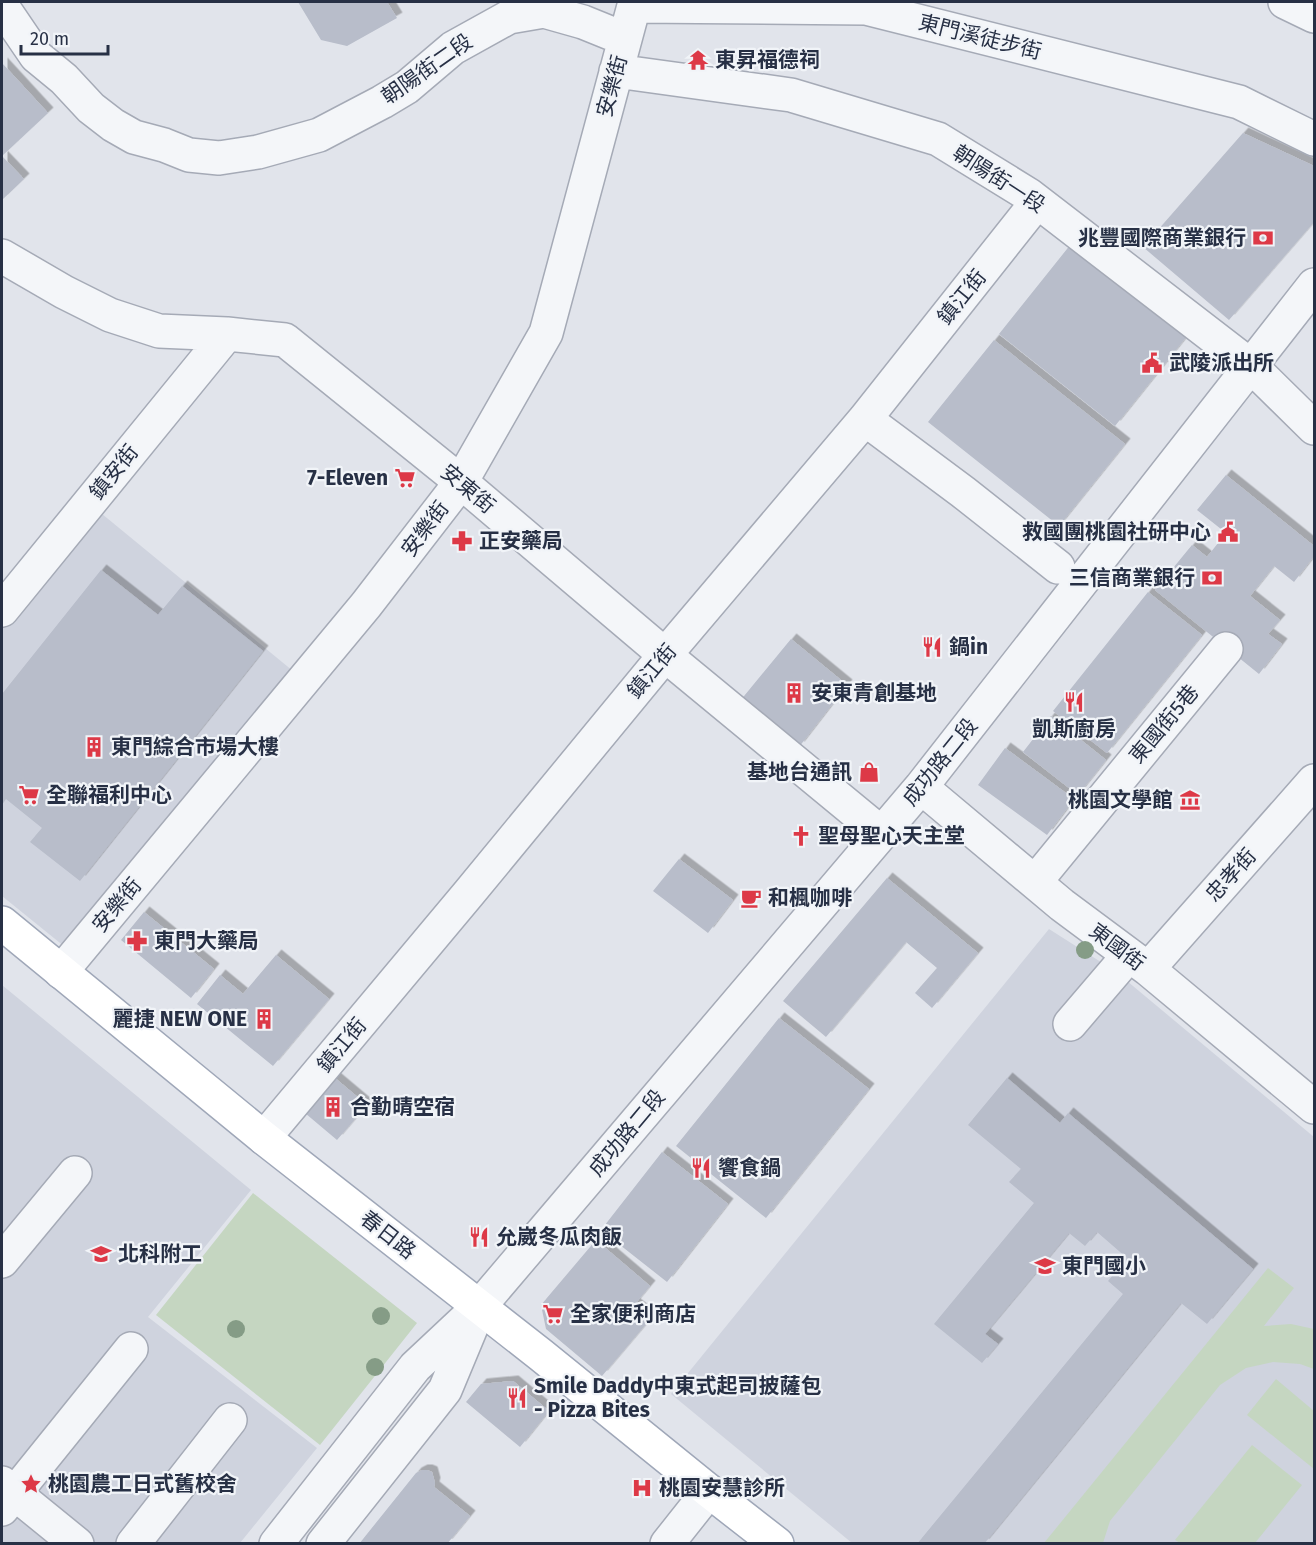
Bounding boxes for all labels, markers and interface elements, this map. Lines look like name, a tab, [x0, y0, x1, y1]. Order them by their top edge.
street label: 東門溪徒步街	[916, 9, 1044, 65]
scale bar	[21, 18, 108, 56]
text: 20 m	[30, 28, 69, 50]
street label: 朝陽街二段	[377, 28, 477, 110]
place label: 東昇福德祠	[715, 47, 820, 73]
temple icon: 東昇福德祠	[686, 48, 710, 72]
street label: 安樂街	[591, 52, 633, 120]
street label: 朝陽街一段	[948, 140, 1050, 218]
place label: 兆豐國際商業銀行	[1078, 225, 1246, 251]
bank icon: 兆豐國際商業銀行	[1251, 226, 1275, 250]
street label: 鎮江街	[932, 264, 992, 330]
place label: 武陵派出所	[1169, 350, 1274, 376]
public building icon: 武陵派出所	[1140, 351, 1164, 375]
street label: 鎮安街	[84, 439, 144, 505]
street label: 安東街	[436, 459, 500, 519]
place label: 7-Eleven	[307, 465, 388, 491]
supermarket icon: 7-Eleven	[393, 466, 417, 490]
street label: 安樂街	[396, 496, 454, 562]
place label: 救國團桃園社研中心	[1022, 519, 1211, 545]
public building icon: 救國團桃園社研中心	[1216, 520, 1240, 544]
place label: 正安藥局	[479, 528, 563, 554]
pharmacy icon: 正安藥局	[450, 529, 474, 553]
place label: 三信商業銀行	[1069, 565, 1195, 591]
bank icon: 三信商業銀行	[1200, 566, 1224, 590]
place label: 鍋in	[949, 634, 988, 660]
restaurant icon: 鍋in	[920, 635, 944, 659]
street label: 鎮江街	[622, 639, 682, 703]
street label: 東國街5巷	[1124, 679, 1204, 769]
place label: 安東青創基地	[811, 680, 937, 706]
building icon: 安東青創基地	[782, 681, 806, 705]
restaurant icon: 凱斯廚房	[1062, 690, 1086, 714]
street label: 成功路二段	[897, 713, 983, 811]
place label: 凱斯廚房	[1032, 716, 1116, 742]
place label: 東門綜合市場大樓	[111, 734, 279, 760]
building icon: 東門綜合市場大樓	[82, 735, 106, 759]
place label: 基地台通訊	[747, 759, 852, 785]
shop icon: 基地台通訊	[857, 760, 881, 784]
place label: 全聯福利中心	[46, 782, 172, 808]
supermarket icon: 全聯福利中心	[17, 783, 41, 807]
place label: 桃園文學館	[1068, 787, 1173, 813]
museum icon: 桃園文學館	[1178, 788, 1202, 812]
place label: 聖母聖心天主堂	[818, 823, 965, 849]
church icon: 聖母聖心天主堂	[789, 824, 813, 848]
street label: 忠孝街	[1200, 843, 1262, 907]
street label: 安樂街	[87, 873, 147, 937]
place label: 和楓咖啡	[768, 885, 852, 911]
cafe icon: 和楓咖啡	[739, 886, 763, 910]
street label: 東國街	[1084, 918, 1150, 976]
place label: 東門大藥局	[154, 928, 259, 954]
pharmacy icon: 東門大藥局	[125, 929, 149, 953]
place label: 麗捷 NEW ONE	[113, 1006, 247, 1032]
building icon: 麗捷 NEW ONE	[252, 1007, 276, 1031]
street label: 鎮江街	[312, 1013, 372, 1077]
street label: 成功路二段	[583, 1084, 671, 1182]
place label: 合勤晴空宿	[350, 1094, 455, 1120]
building icon: 合勤晴空宿	[321, 1095, 345, 1119]
place label: 饗食鍋	[718, 1155, 781, 1181]
restaurant icon: 饗食鍋	[689, 1156, 713, 1180]
street label: 春日路	[355, 1205, 421, 1265]
place label: 允崴冬瓜肉飯	[496, 1224, 622, 1250]
restaurant icon: 允崴冬瓜肉飯	[467, 1225, 491, 1249]
place label: 北科附工	[118, 1241, 202, 1267]
school or university icon: 北科附工	[89, 1242, 113, 1266]
place label: 東門國小	[1062, 1253, 1146, 1279]
school or university icon: 東門國小	[1033, 1254, 1057, 1278]
place label: 全家便利商店	[570, 1301, 696, 1327]
supermarket icon: 全家便利商店	[541, 1302, 565, 1326]
place label: Smile Daddy中東式起司披薩包 - Pizza Bites	[534, 1373, 821, 1423]
restaurant icon: Smile Daddy中東式起司披薩包 - Pizza Bites	[505, 1386, 529, 1410]
place label: 桃園農工日式舊校舍	[48, 1471, 237, 1497]
place icon: 桃園農工日式舊校舍	[19, 1472, 43, 1496]
place label: 桃園安慧診所	[659, 1475, 785, 1501]
hospital icon: 桃園安慧診所	[630, 1476, 654, 1500]

